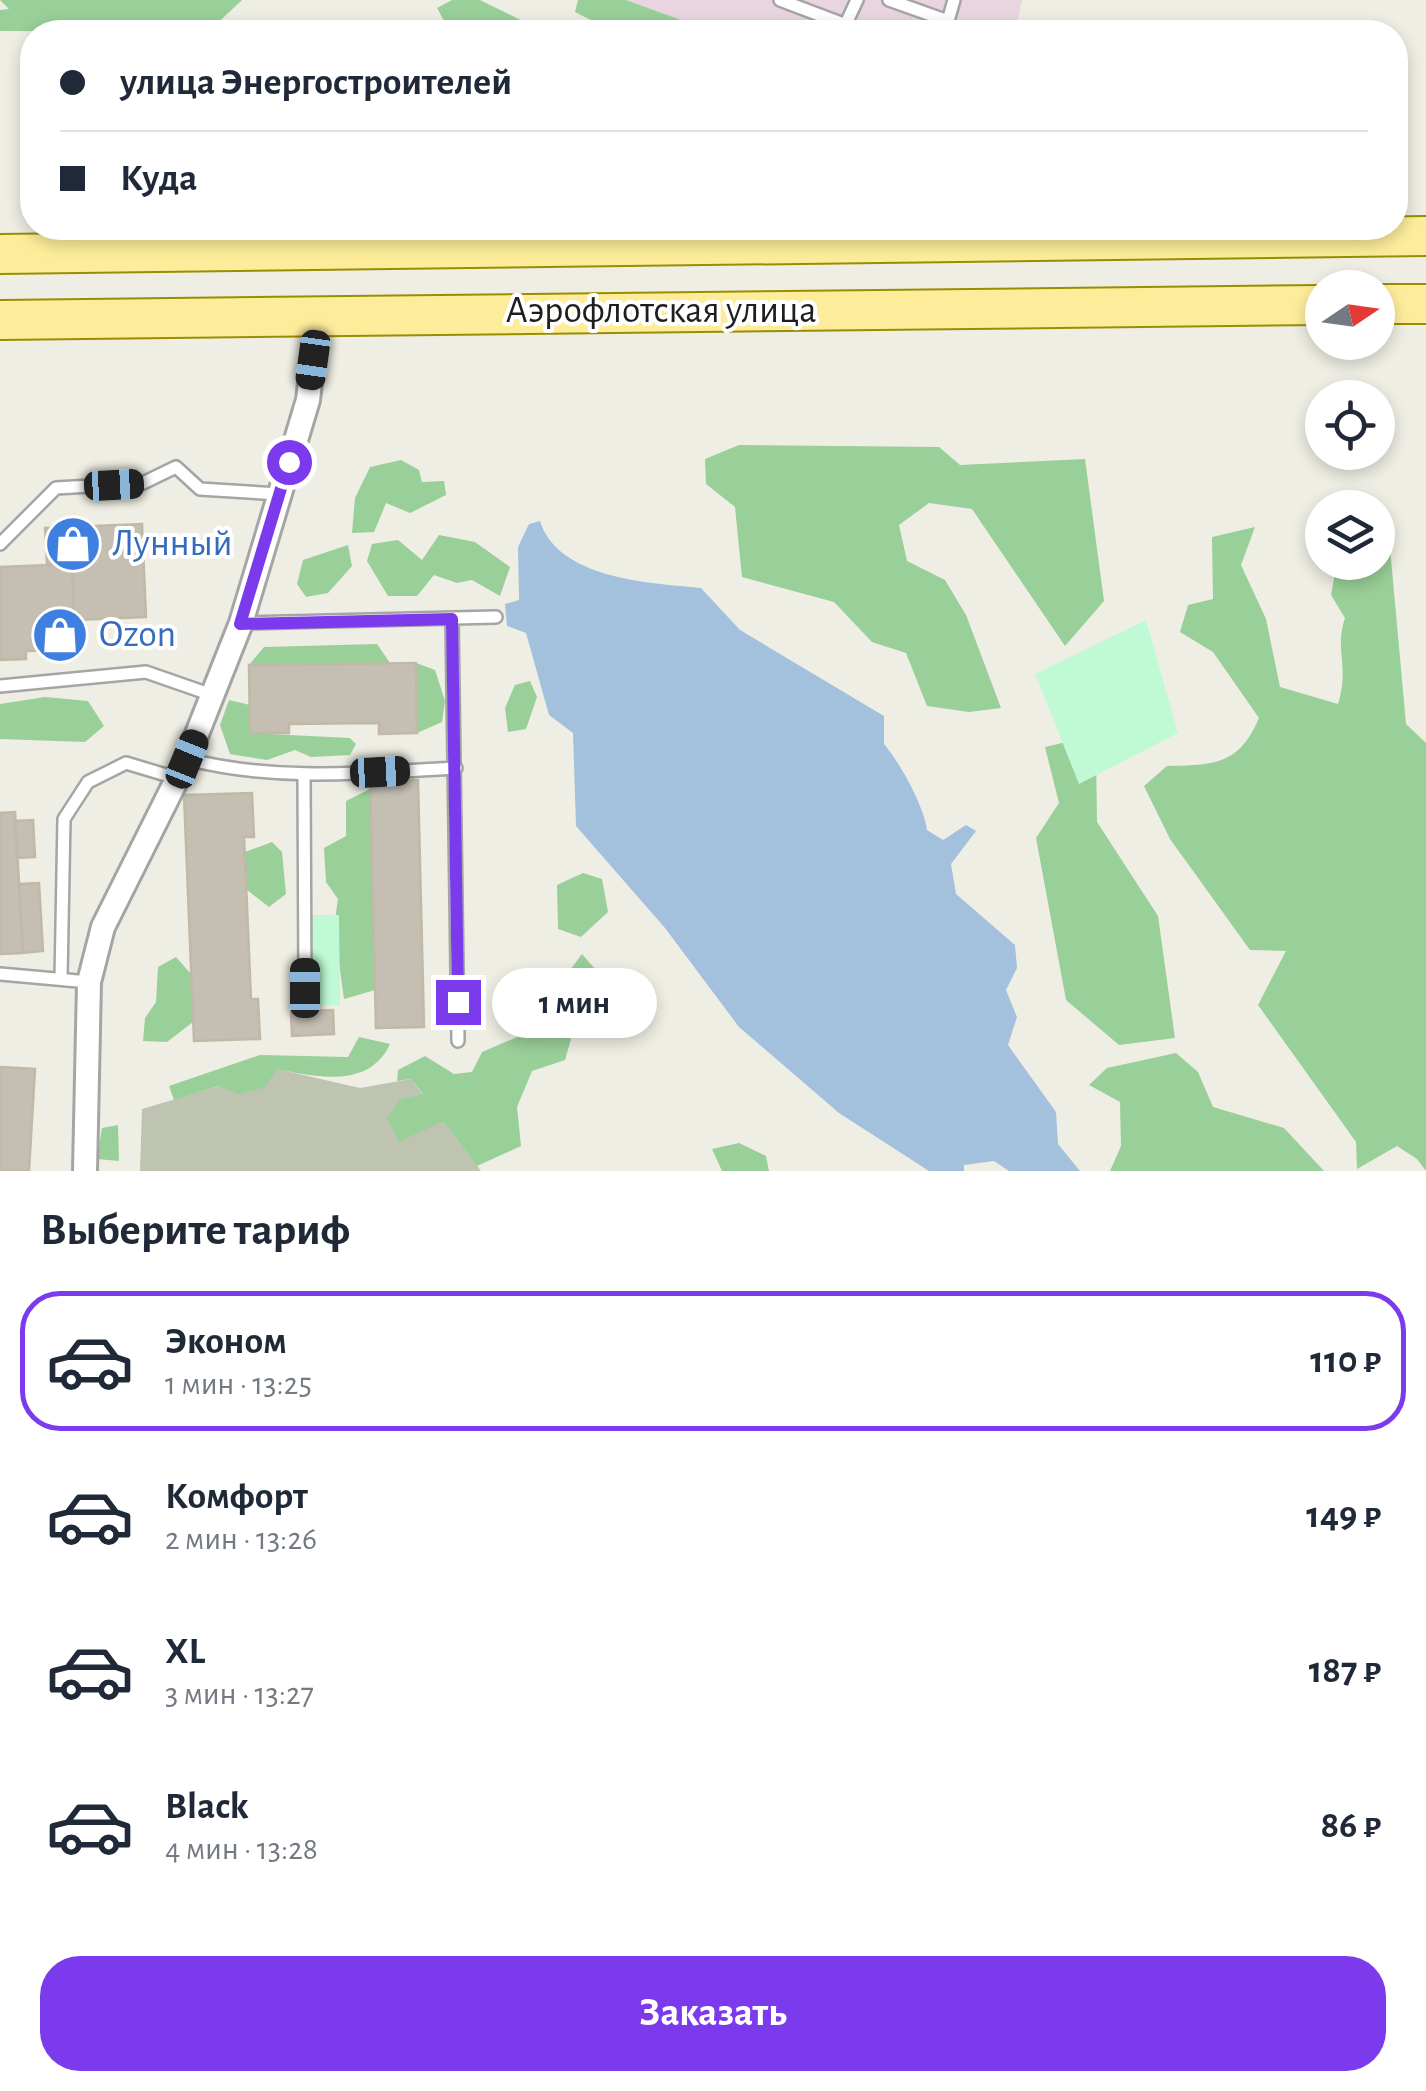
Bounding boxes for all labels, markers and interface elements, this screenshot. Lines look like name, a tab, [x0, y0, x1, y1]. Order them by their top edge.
text: улица Энергостроителей	[120, 64, 512, 102]
text: Куда	[120, 160, 197, 198]
north arrow	[1305, 270, 1395, 360]
map controls	[1305, 270, 1395, 580]
street label: Аэрофлотская улица	[505, 292, 817, 330]
car	[294, 328, 332, 392]
button: locate	[1305, 380, 1395, 470]
route start	[267, 440, 312, 485]
car	[83, 468, 145, 502]
button: layers	[1305, 490, 1395, 580]
shop icon: Лунный	[43, 514, 103, 574]
place label: Лунный	[112, 525, 233, 563]
shop icon: Ozon	[30, 605, 90, 665]
place label: Ozon	[99, 616, 176, 654]
car	[162, 726, 212, 792]
car	[349, 755, 411, 789]
car	[290, 958, 320, 1018]
callout: 1 мин	[493, 967, 658, 1037]
route end	[436, 980, 481, 1025]
text: 1 мин	[539, 987, 610, 1019]
text: Выберите тариф	[40, 1208, 350, 1253]
icon: car	[45, 1316, 135, 1406]
text: Эконом	[165, 1323, 287, 1361]
text: 110 ₽	[1310, 1342, 1381, 1380]
text: 1 мин · 13:25	[165, 1368, 312, 1400]
icon: car	[45, 1471, 135, 1561]
text: Комфорт	[165, 1478, 308, 1516]
text: 149 ₽	[1306, 1497, 1381, 1535]
text: 2 мин · 13:26	[165, 1523, 317, 1555]
icon: car	[45, 1626, 135, 1716]
text: XL	[165, 1633, 205, 1671]
text: 187 ₽	[1309, 1652, 1381, 1690]
text: 3 мин · 13:27	[165, 1678, 314, 1710]
icon: car	[45, 1781, 135, 1871]
text: Black	[165, 1788, 249, 1826]
text: 86 ₽	[1320, 1807, 1381, 1845]
text: 4 мин · 13:28	[165, 1833, 318, 1865]
button: Заказать	[40, 1956, 1386, 2071]

